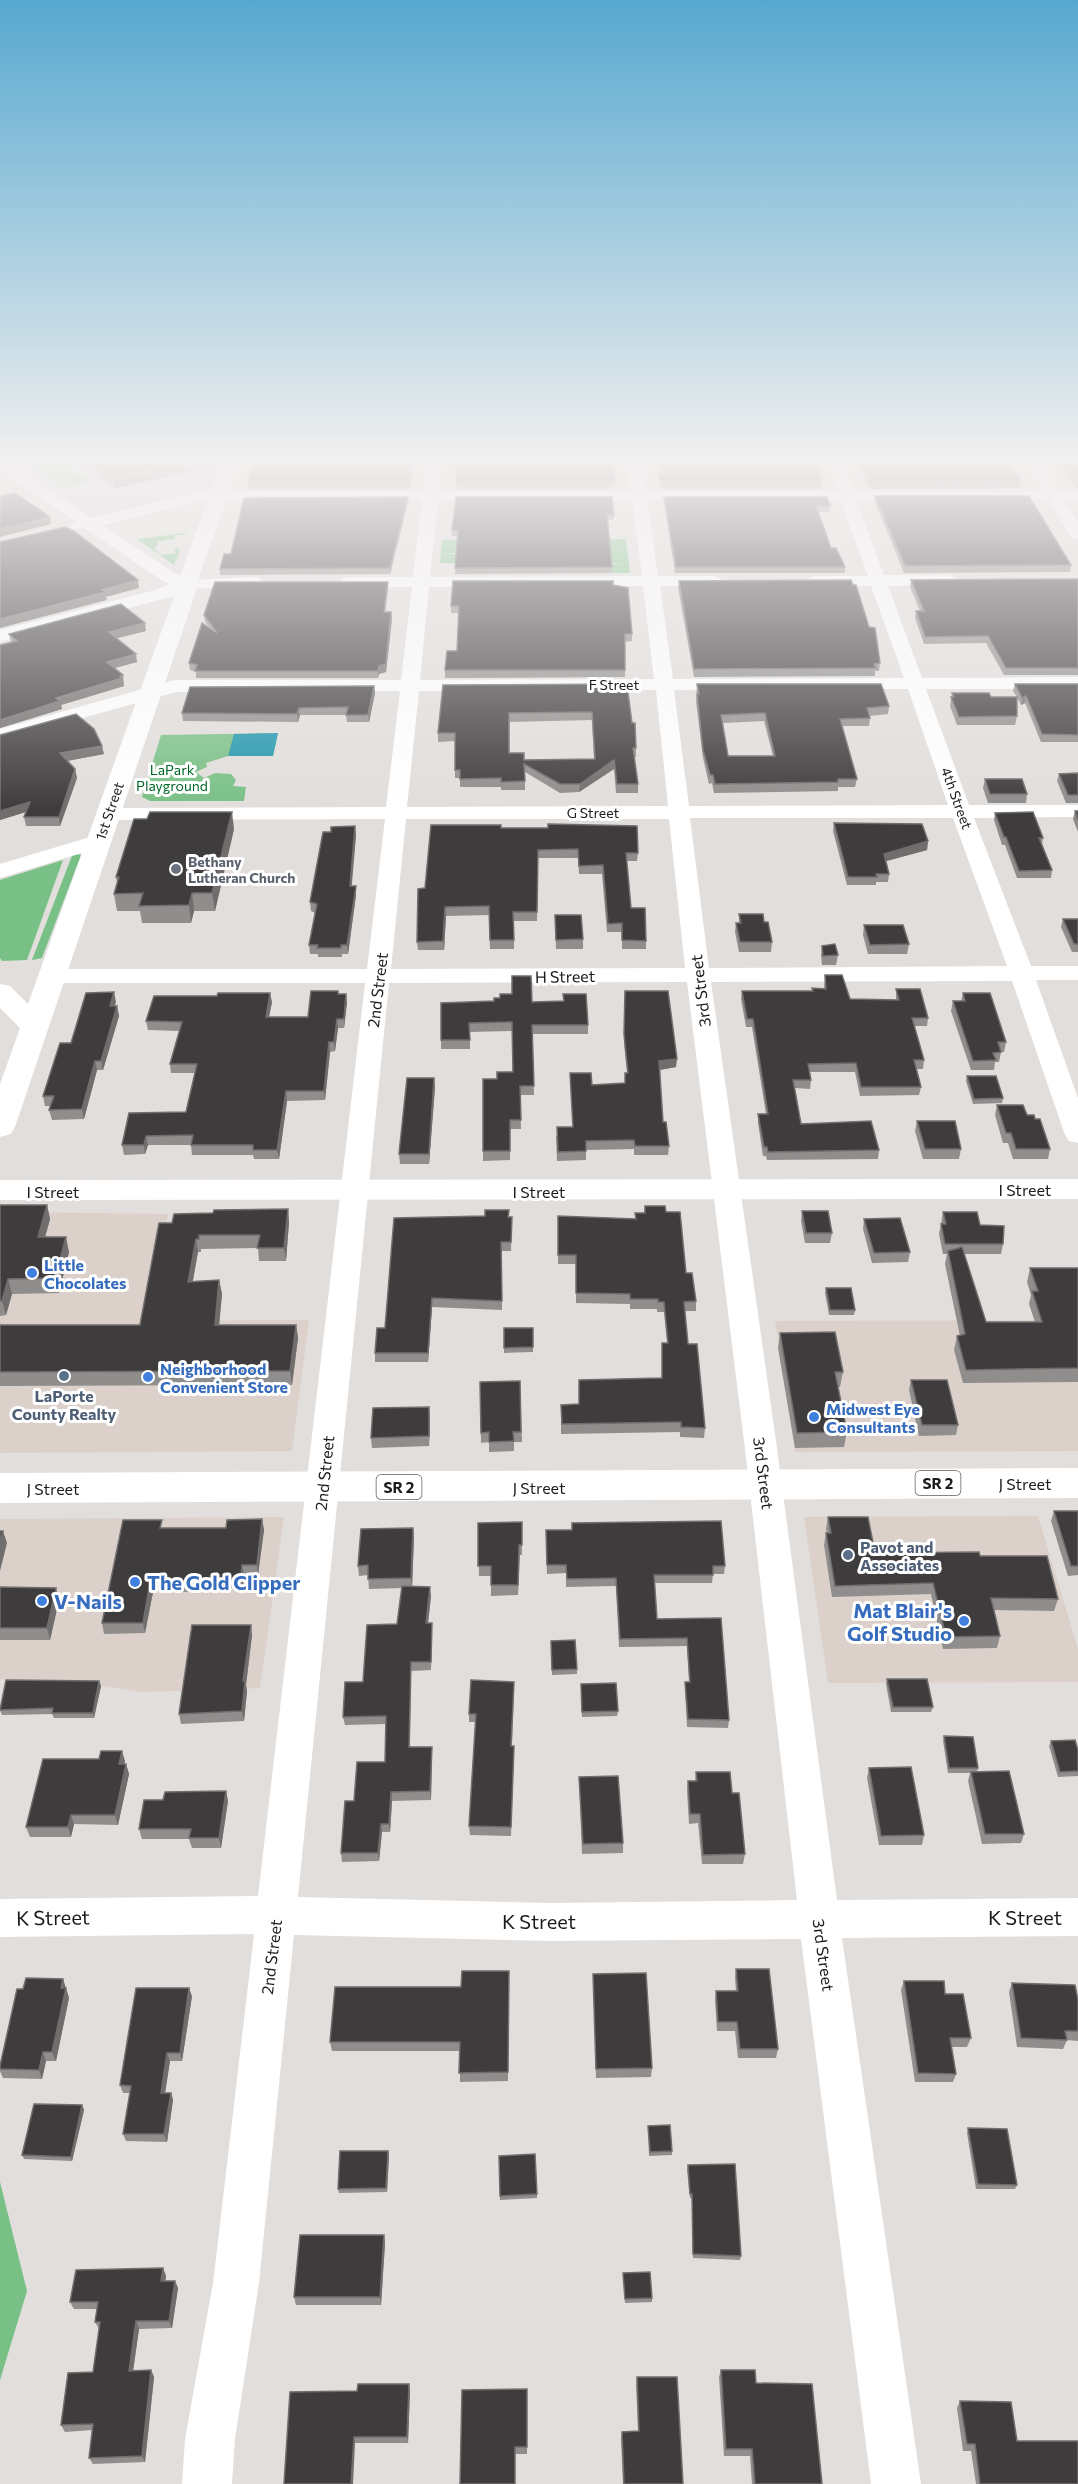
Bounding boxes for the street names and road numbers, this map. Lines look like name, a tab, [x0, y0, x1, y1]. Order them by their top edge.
street label: F Street	[589, 676, 639, 693]
street label: 4th Street	[938, 765, 976, 831]
street label: 1st Street	[91, 779, 127, 842]
street label: G Street	[567, 804, 620, 821]
street label: 2nd Street	[363, 951, 391, 1029]
street label: 3rd Street	[686, 953, 714, 1028]
street label: H Street	[535, 966, 596, 986]
street label: I Street	[999, 1180, 1052, 1199]
street label: I Street	[27, 1182, 80, 1201]
street label: I Street	[513, 1182, 566, 1201]
street label: 2nd Street	[311, 1434, 337, 1512]
street label: 3rd Street	[750, 1436, 778, 1511]
road number: SR 2	[916, 1471, 960, 1495]
street label: J Street	[999, 1474, 1052, 1493]
road number: SR 2	[376, 1475, 422, 1499]
street label: J Street	[513, 1478, 566, 1497]
street label: J Street	[27, 1479, 80, 1498]
street label: K Street	[16, 1904, 90, 1930]
street label: K Street	[988, 1905, 1062, 1929]
street label: K Street	[502, 1909, 576, 1933]
street label: 2nd Street	[257, 1918, 285, 1996]
street label: 3rd Street	[810, 1918, 839, 1993]

